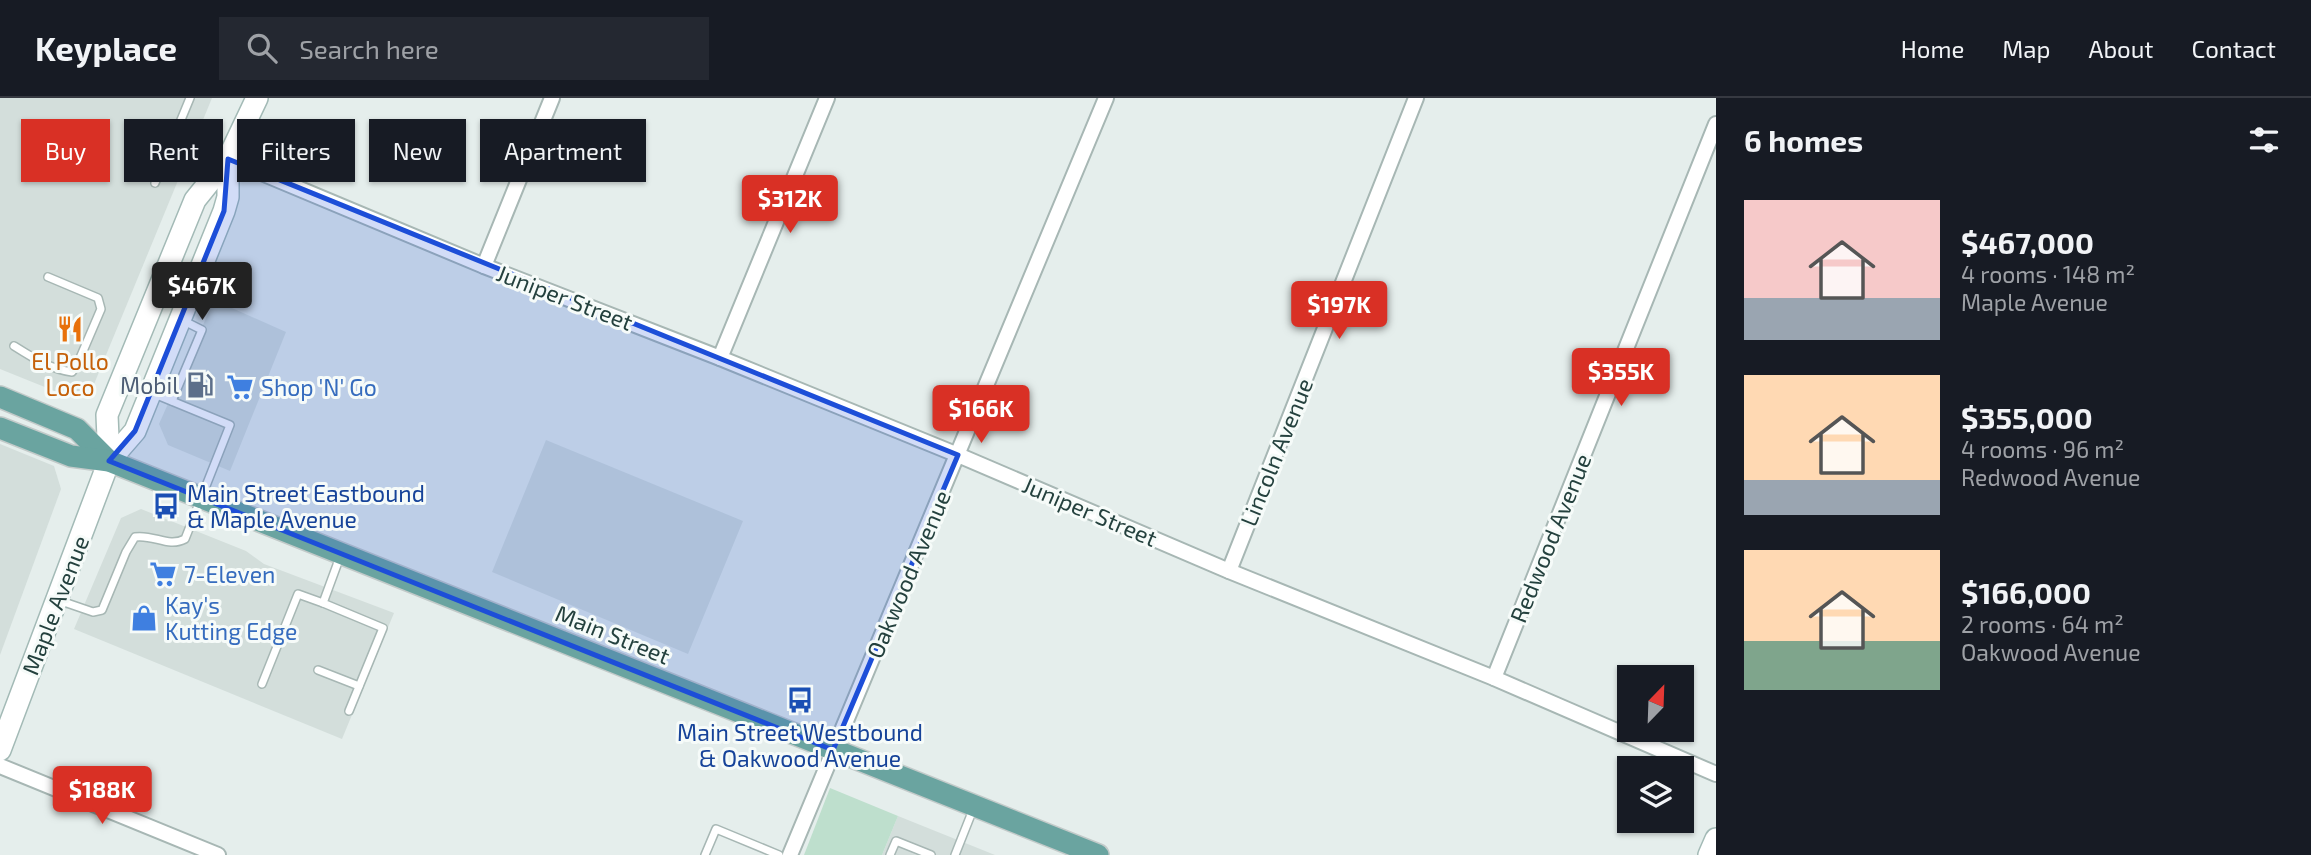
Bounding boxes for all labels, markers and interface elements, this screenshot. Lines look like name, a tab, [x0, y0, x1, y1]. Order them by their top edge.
search box	[219, 17, 709, 80]
text: Keyplace	[35, 28, 177, 68]
icon: search	[243, 29, 281, 67]
text: Search here	[299, 33, 439, 64]
text: Home	[1901, 34, 1964, 63]
text: Map	[2002, 34, 2050, 63]
text: About	[2088, 34, 2154, 63]
text: Contact	[2192, 34, 2276, 63]
chip: Buy	[21, 119, 110, 182]
chip: Rent	[124, 119, 223, 182]
chip: Filters	[237, 119, 355, 182]
chip: New	[369, 119, 466, 182]
chip: Apartment	[480, 119, 646, 182]
icon: filters	[2245, 121, 2283, 159]
text: 6 homes	[1744, 122, 1863, 158]
pin: $312K	[741, 176, 839, 235]
text: $312K	[758, 184, 822, 212]
text: $467,000	[1961, 224, 2094, 260]
icon: home	[1800, 228, 1884, 312]
street label: Juniper Street	[493, 258, 637, 336]
text: 4 rooms · 148 m²	[1961, 260, 2135, 288]
pin: $467K	[153, 262, 251, 322]
text: $467K	[168, 271, 236, 299]
pin: $197K	[1290, 282, 1388, 341]
text: Maple Avenue	[1961, 288, 2108, 316]
text: $197K	[1307, 290, 1371, 318]
restaurant icon: El Pollo Loco	[55, 314, 85, 344]
place label: El Pollo Loco	[31, 347, 109, 401]
pin: $355K	[1572, 348, 1670, 408]
text: $355K	[1588, 357, 1654, 385]
fuel station icon: Mobil	[185, 370, 215, 400]
place label: Mobil	[120, 371, 179, 399]
supermarket icon: Shop 'N' Go	[225, 372, 255, 402]
place label: Shop 'N' Go	[261, 373, 377, 401]
street label: Lincoln Avenue	[1234, 374, 1318, 530]
pin: $166K	[932, 386, 1030, 445]
text: $166K	[949, 394, 1014, 422]
text: $355,000	[1961, 399, 2093, 435]
icon: home	[1800, 403, 1884, 487]
text: 4 rooms · 96 m²	[1961, 435, 2124, 463]
street label: Redwood Avenue	[1503, 450, 1597, 626]
text: Redwood Avenue	[1961, 463, 2140, 491]
street label: Juniper Street	[1018, 470, 1162, 552]
place label: Main Street Eastbound & Maple Avenue	[187, 479, 425, 533]
street label: Oakwood Avenue	[860, 486, 956, 662]
bus stop icon: Main Street Eastbound & Maple Avenue	[151, 491, 181, 521]
street label: Maple Avenue	[16, 531, 94, 679]
supermarket icon: 7-Eleven	[148, 559, 178, 589]
place label: 7-Eleven	[184, 560, 275, 588]
text: $166,000	[1961, 574, 2091, 610]
icon: home	[1800, 578, 1884, 662]
place label: Kay's Kutting Edge	[165, 591, 297, 645]
street label: Main Street	[552, 598, 675, 670]
shop icon: Kay's Kutting Edge	[129, 603, 159, 633]
text: 2 rooms · 64 m²	[1961, 610, 2124, 638]
text: Oakwood Avenue	[1961, 638, 2141, 666]
north arrow	[1617, 665, 1694, 742]
map controls	[1617, 665, 1694, 833]
bus stop icon: Main Street Westbound & Oakwood Avenue	[785, 685, 815, 715]
place label: Main Street Westbound & Oakwood Avenue	[677, 718, 923, 772]
button: layers	[1617, 756, 1694, 833]
pin: $188K	[53, 766, 151, 826]
text: $188K	[69, 775, 135, 803]

